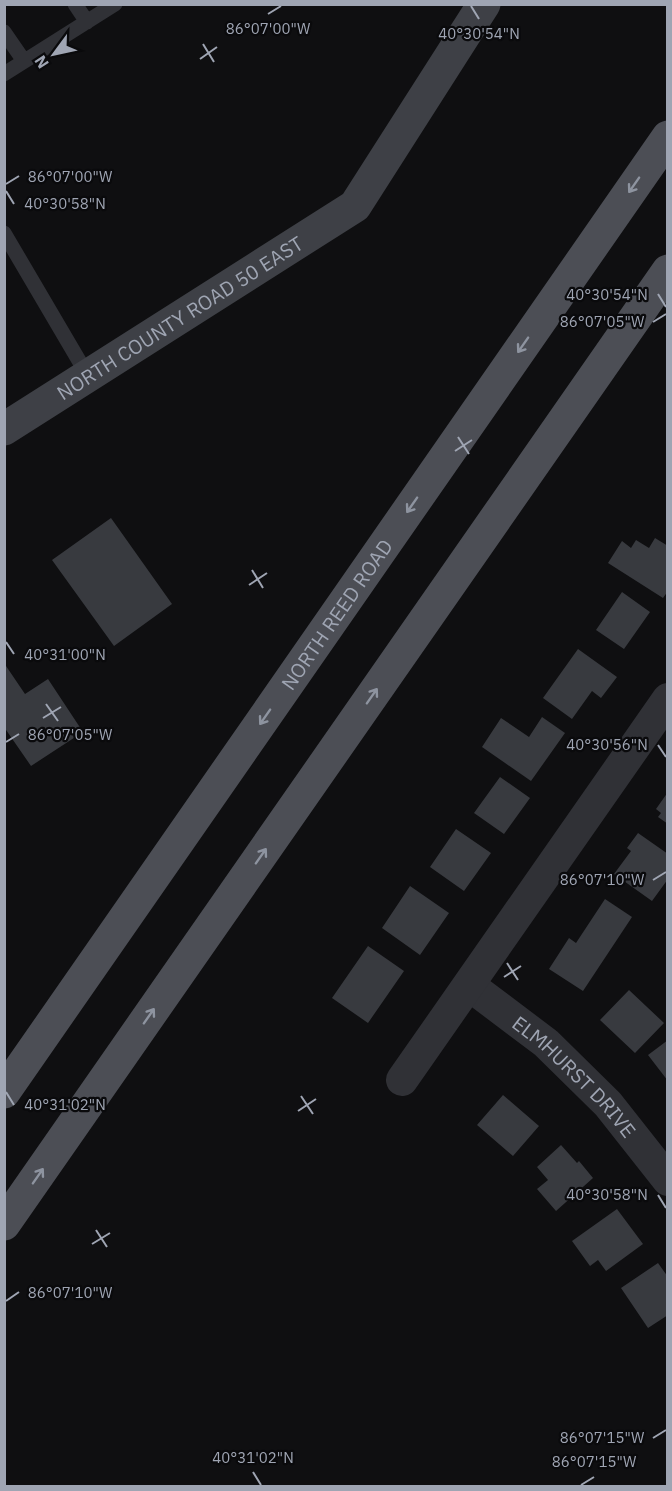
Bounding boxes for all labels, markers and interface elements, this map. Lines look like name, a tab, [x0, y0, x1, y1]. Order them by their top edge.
text: 86°07'00"W	[226, 19, 311, 38]
north arrow	[24, 24, 84, 84]
text: 40°30'54"N	[438, 24, 520, 43]
text: N	[30, 52, 53, 72]
text: 86°07'00"W	[28, 167, 113, 186]
one-way arrow	[628, 176, 640, 192]
text: 40°30'58"N	[24, 194, 106, 213]
street label: NORTH COUNTY ROAD 50 EAST	[51, 229, 308, 406]
text: 40°30'54"N	[566, 285, 648, 304]
text: 86°07'05"W	[560, 312, 645, 331]
one-way arrow	[517, 336, 529, 353]
one-way arrow	[406, 497, 418, 513]
street label: NORTH REED ROAD	[274, 533, 398, 695]
text: 40°31'00"N	[24, 645, 106, 664]
one-way arrow	[366, 688, 378, 704]
one-way arrow	[259, 709, 271, 725]
text: 86°07'05"W	[28, 725, 113, 744]
text: 40°30'56"N	[566, 735, 648, 754]
one-way arrow	[255, 848, 267, 865]
text: 86°07'10"W	[560, 870, 645, 889]
one-way arrow	[143, 1008, 155, 1025]
street label: ELMHURST DRIVE	[507, 1009, 643, 1143]
text: 40°31'02"N	[24, 1095, 106, 1114]
one-way arrow	[32, 1168, 44, 1185]
text: 40°30'58"N	[566, 1185, 648, 1204]
text: 86°07'10"W	[28, 1283, 113, 1302]
text: 86°07'15"W	[560, 1428, 645, 1447]
text: 40°31'02"N	[212, 1448, 294, 1467]
text: 86°07'15"W	[552, 1452, 637, 1471]

